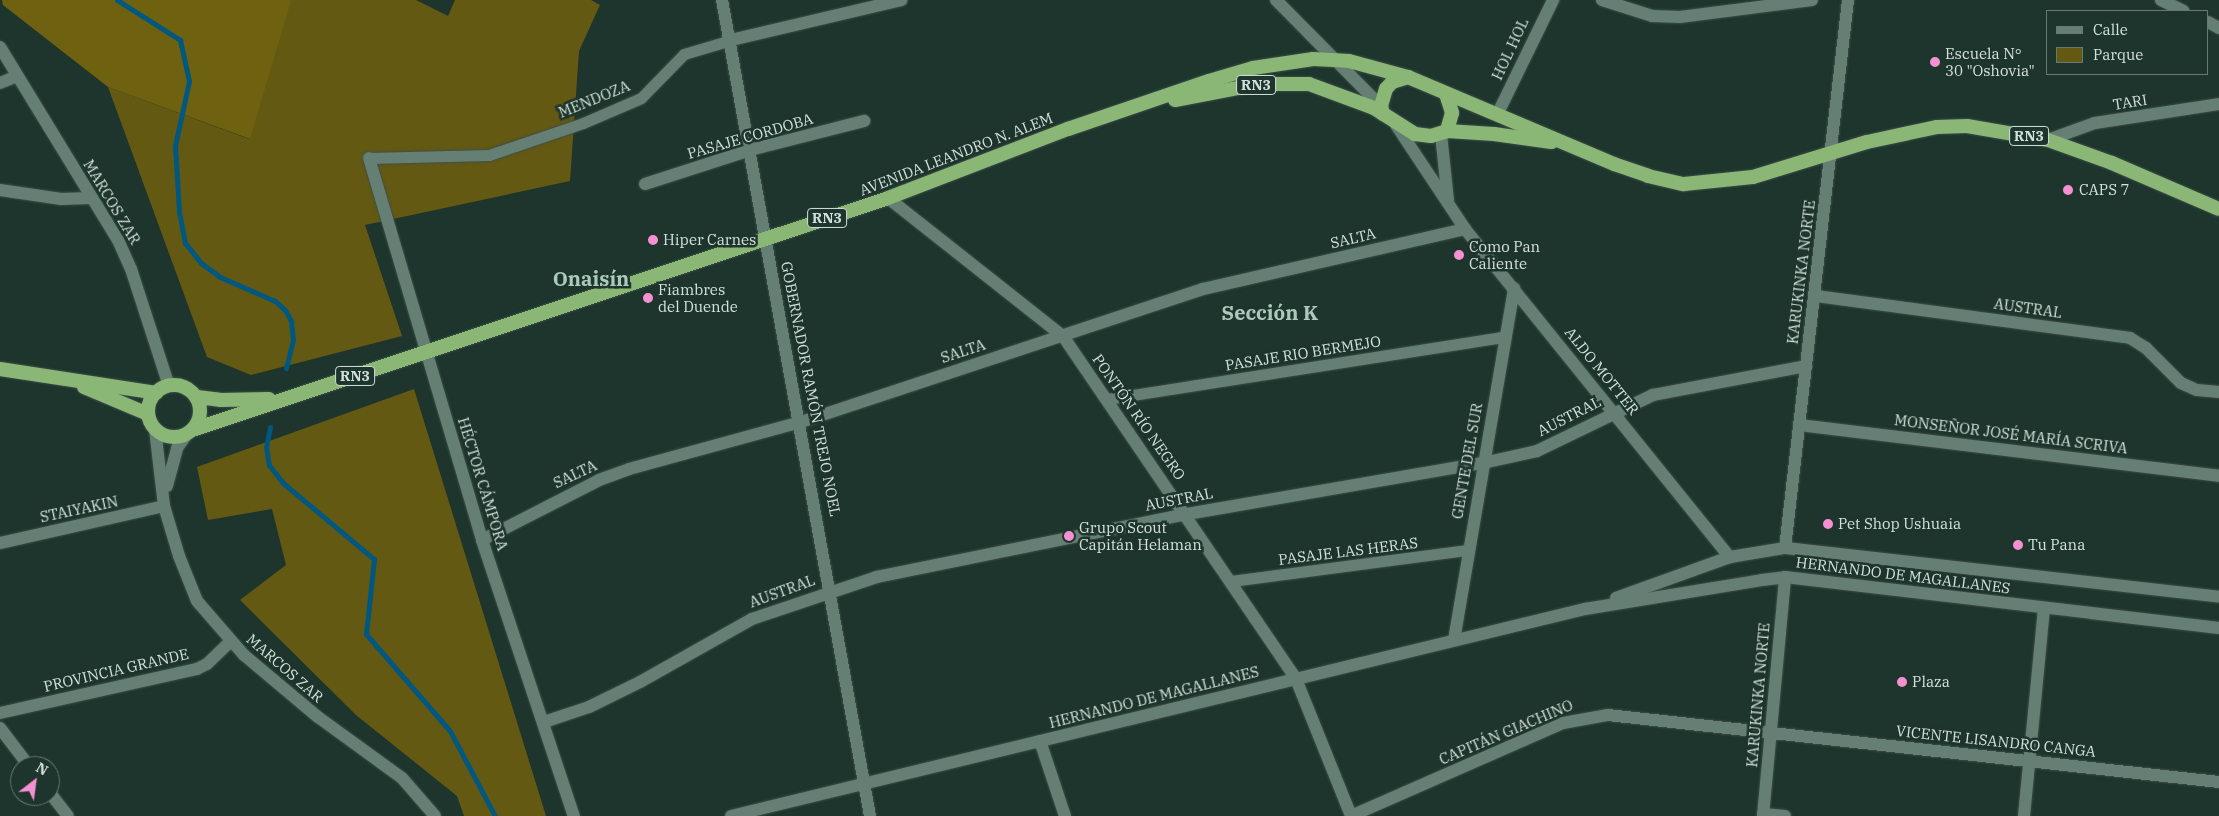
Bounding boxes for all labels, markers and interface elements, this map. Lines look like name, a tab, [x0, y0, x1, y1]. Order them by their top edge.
legend	[2046, 10, 2209, 75]
street label: HOL HOL	[1488, 15, 1532, 83]
text: Calle	[2093, 20, 2128, 39]
place label: Escuela N° 30 "Oshovia"	[1945, 44, 2035, 79]
text: Parque	[2093, 45, 2143, 64]
marker: Escuela N° 30 "Oshovia"	[1929, 56, 1941, 68]
road number: RN3	[1236, 74, 1276, 96]
street label: MENDOZA	[556, 77, 632, 121]
street label: TARI	[2112, 90, 2148, 114]
street label: PASAJE CORDOBA	[685, 109, 815, 163]
street label: AVENIDA LEANDRO N. ALEM	[857, 109, 1055, 199]
road number: RN3	[2009, 124, 2049, 148]
street label: MARCOS ZAR	[80, 156, 144, 248]
place label: CAPS 7	[2079, 181, 2129, 199]
marker: CAPS 7	[2061, 183, 2075, 197]
street label: KARUKINKA NORTE	[1783, 199, 1819, 345]
road number: RN3	[807, 207, 847, 230]
street label: SALTA	[1329, 224, 1377, 252]
place label: Hiper Carnes	[663, 231, 756, 249]
marker: Hiper Carnes	[647, 234, 659, 246]
place label: Como Pan Caliente	[1469, 237, 1540, 272]
marker: Como Pan Caliente	[1453, 249, 1465, 261]
street label: GOBERNADOR RAMÓN TREJO NOEL	[777, 260, 845, 518]
district label: Onaisín	[553, 266, 629, 290]
place label: Fiambres del Duende	[658, 280, 738, 315]
marker: Fiambres del Duende	[642, 292, 654, 304]
street label: AUSTRAL	[1993, 294, 2063, 322]
district label: Sección K	[1222, 300, 1318, 324]
street label: ALDO MOTTER	[1561, 324, 1643, 418]
street label: PASAJE RIO BERMEJO	[1224, 332, 1382, 374]
street label: SALTA	[938, 335, 988, 367]
street label: PONTÓN RÍO NEGRO	[1089, 351, 1189, 483]
road number: RN3	[335, 364, 375, 388]
street label: AUSTRAL	[1534, 392, 1604, 440]
street label: GENTE DEL SUR	[1448, 402, 1486, 520]
street label: MONSEÑOR JOSÉ MARÍA SCRIVA	[1893, 411, 2129, 457]
street label: HÉCTOR CÁMPORA	[454, 415, 512, 553]
street label: SALTA	[550, 456, 600, 492]
street label: AUSTRAL	[1144, 484, 1214, 514]
street label: STAIYAKIN	[38, 492, 120, 526]
place label: Pet Shop Ushuaia	[1838, 515, 1961, 533]
place label: Grupo Scout Capitán Helaman	[1079, 518, 1202, 553]
marker: Pet Shop Ushuaia	[1822, 518, 1834, 530]
marker: Grupo Scout Capitán Helaman	[1063, 530, 1075, 542]
street label: PASAJE LAS HERAS	[1277, 534, 1419, 568]
place label: Tu Pana	[2028, 536, 2085, 554]
marker: Tu Pana	[2012, 539, 2024, 551]
street label: HERNANDO DE MAGALLANES	[1795, 553, 2011, 597]
street label: AUSTRAL	[747, 571, 817, 611]
street label: KARUKINKA NORTE	[1743, 622, 1773, 768]
street label: MARCOS ZAR	[243, 630, 327, 706]
street label: PROVINCIA GRANDE	[42, 645, 190, 695]
street label: HERNANDO DE MAGALLANES	[1047, 662, 1261, 732]
place label: Plaza	[1912, 673, 1950, 691]
marker: Plaza	[1896, 676, 1908, 688]
street label: CAPITÁN GIACHINO	[1436, 696, 1576, 768]
street label: VICENTE LISANDRO CANGA	[1895, 722, 2097, 760]
north arrow	[10, 756, 60, 806]
text: N	[33, 758, 51, 779]

